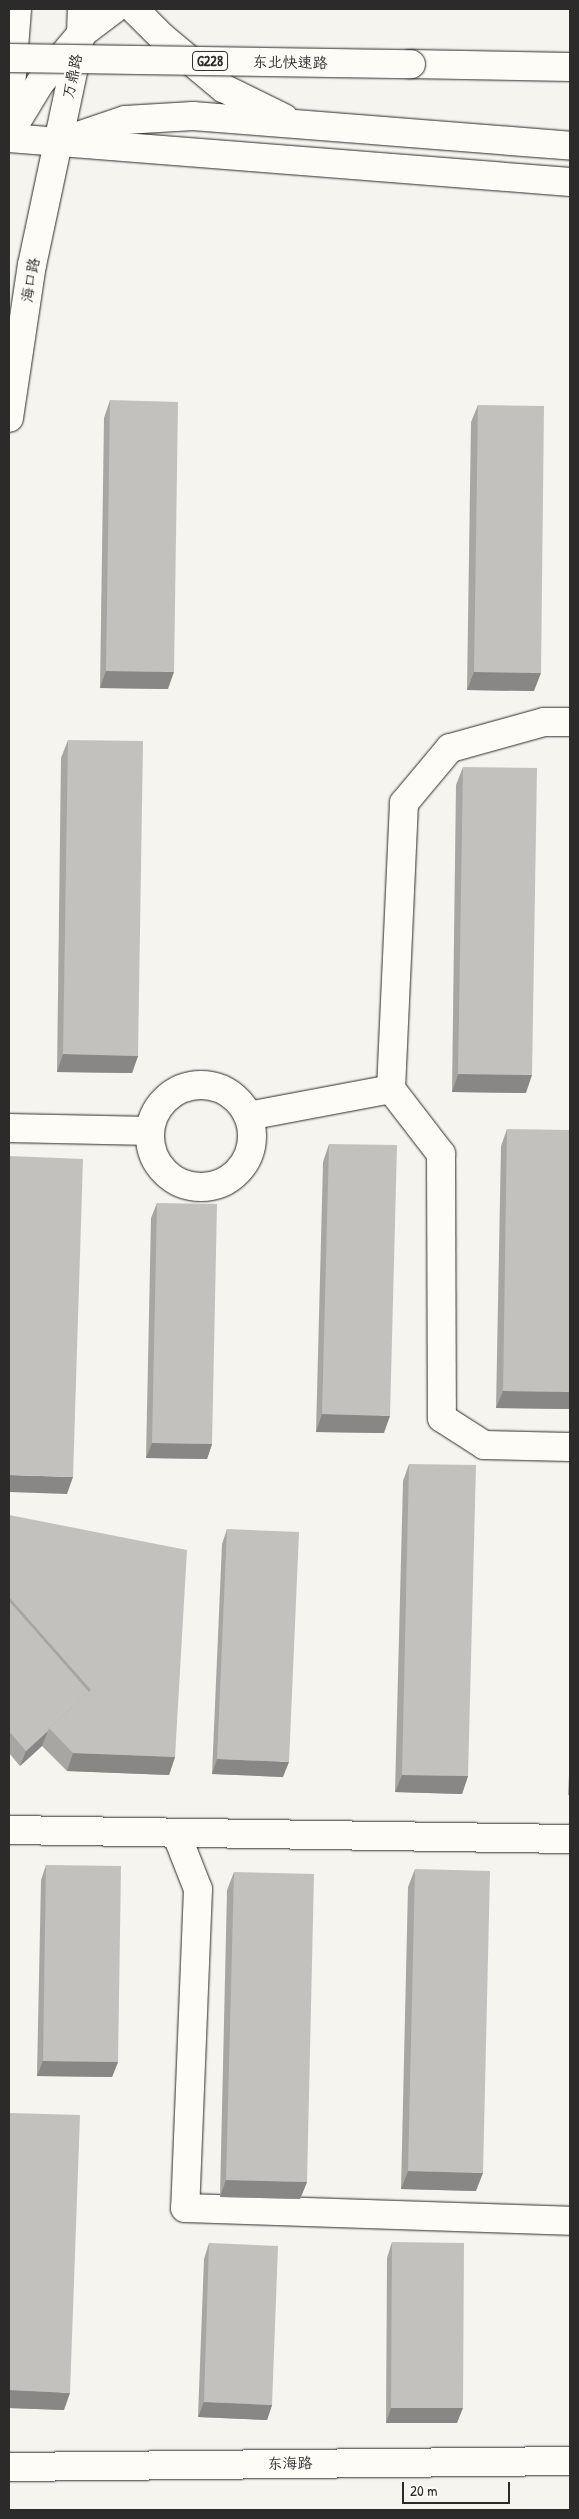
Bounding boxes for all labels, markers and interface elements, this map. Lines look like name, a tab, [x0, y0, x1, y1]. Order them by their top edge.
road number: G228	[191, 49, 229, 72]
street label: 万鼎路	[59, 52, 85, 100]
street label: 东北快速路	[252, 52, 328, 72]
street label: 海口路	[17, 256, 43, 304]
street label: 东海路	[267, 2454, 313, 2472]
scale bar	[404, 2472, 512, 2504]
text: 20 m	[410, 2480, 437, 2501]

